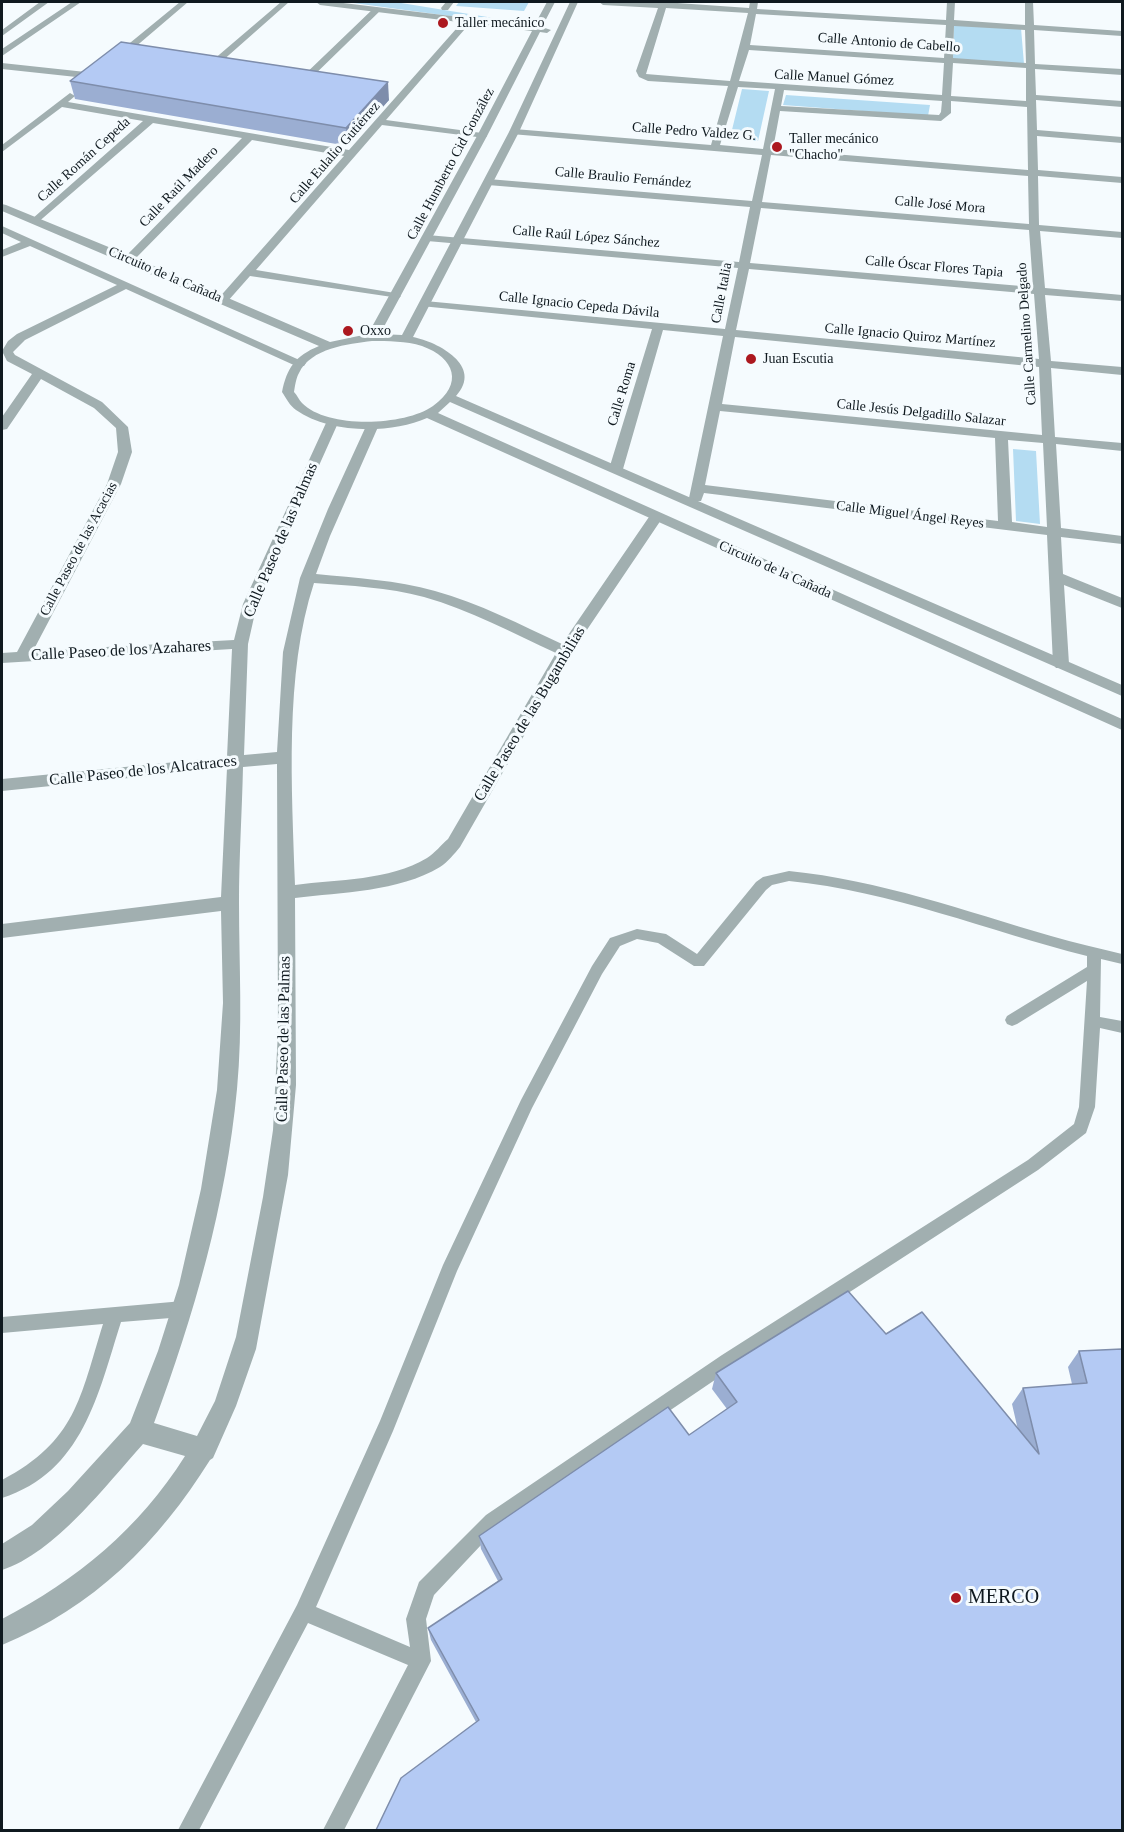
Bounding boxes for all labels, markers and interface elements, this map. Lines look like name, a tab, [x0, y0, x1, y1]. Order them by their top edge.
place label: Taller mecánico	[455, 15, 545, 31]
marker: Taller mecánico	[436, 16, 450, 30]
street label: Calle Antonio de Cabello	[817, 30, 961, 56]
street label: Calle Manuel Gómez	[774, 66, 894, 90]
street label: Calle Humberto Cid González	[404, 85, 498, 243]
street label: Calle Eulalio Gutiérrez	[286, 98, 384, 208]
street label: Calle Román Cepeda	[34, 114, 134, 206]
street label: Calle Pedro Valdez G.	[631, 119, 757, 145]
place label: Taller mecánico "Chacho"	[789, 131, 879, 164]
marker: Taller mecánico "Chacho"	[770, 140, 784, 154]
street label: Calle Raúl Madero	[136, 143, 222, 231]
street label: Calle Braulio Fernández	[554, 164, 692, 192]
street label: Calle José Mora	[894, 193, 986, 217]
street label: Calle Raúl López Sánchez	[511, 222, 661, 252]
street label: Circuito de la Cañada	[106, 243, 224, 307]
street label: Calle Óscar Flores Tapia	[864, 253, 1004, 281]
street label: Calle Italia	[708, 261, 736, 325]
street label: Calle Carmelino Delgado	[1014, 262, 1040, 406]
street label: Calle Ignacio Cepeda Dávila	[498, 288, 660, 322]
street label: Calle Ignacio Quiroz Martínez	[824, 320, 996, 352]
place label: Oxxo	[360, 323, 391, 339]
marker: Oxxo	[341, 324, 355, 338]
place label: Juan Escutia	[763, 351, 833, 367]
marker: Juan Escutia	[744, 352, 758, 366]
street label: Calle Roma	[604, 360, 640, 428]
street label: Calle Jesús Delgadillo Salazar	[836, 396, 1006, 430]
street label: Calle Paseo de las Palmas	[240, 460, 322, 620]
street label: Calle Paseo de las Acacias	[37, 479, 121, 619]
street label: Calle Miguel Ángel Reyes	[835, 498, 985, 532]
street label: Circuito de la Cañada	[716, 538, 834, 602]
street label: Calle Paseo de las Bugambilias	[470, 623, 590, 805]
street label: Calle Paseo de los Azahares	[30, 637, 212, 665]
street label: Calle Paseo de los Alcatraces	[48, 752, 238, 790]
street label: Calle Paseo de las Palmas	[273, 956, 295, 1122]
place label: MERCO	[968, 1586, 1039, 1610]
marker: MERCO	[949, 1591, 963, 1605]

